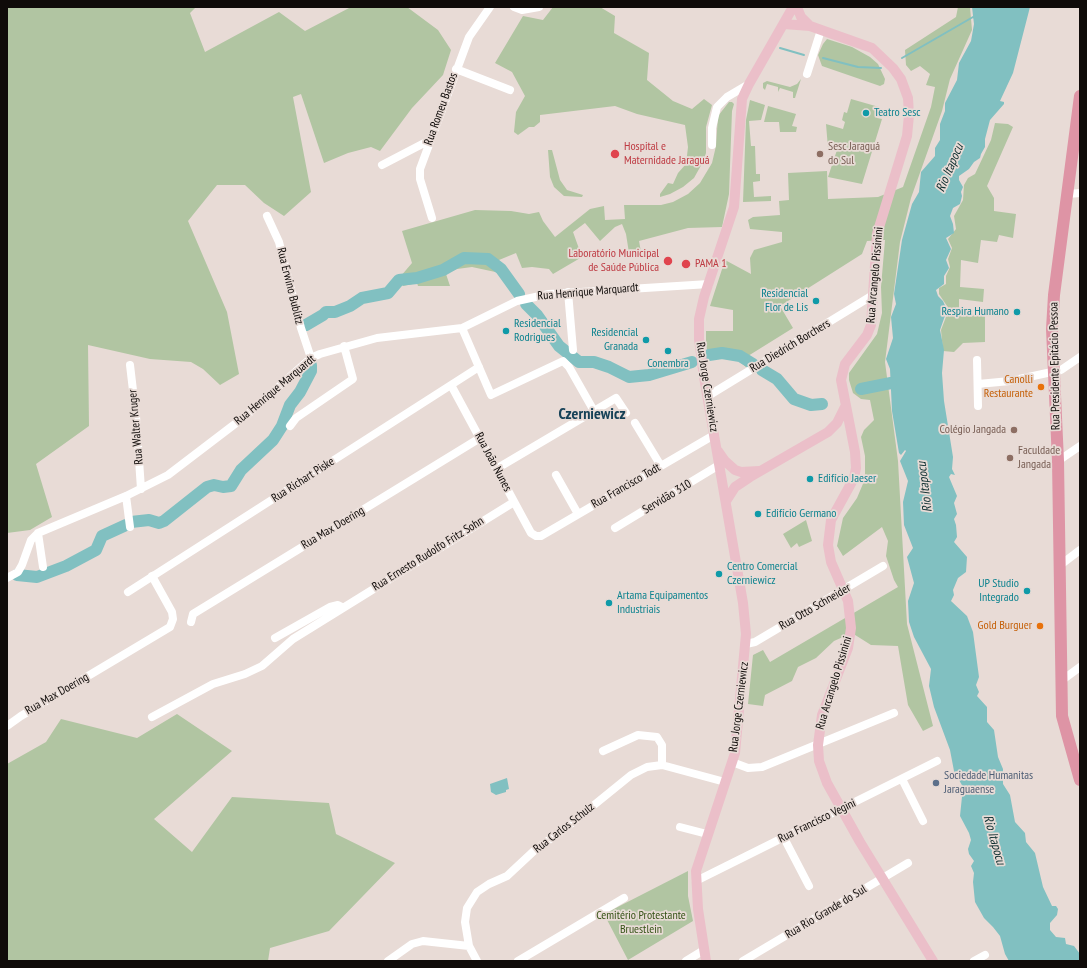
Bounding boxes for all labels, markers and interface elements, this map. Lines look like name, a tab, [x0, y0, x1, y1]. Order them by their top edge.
street label: Rua Romeu Bastos	[421, 71, 461, 147]
place label: Teatro Sesc	[874, 106, 921, 120]
marker: Teatro Sesc	[861, 108, 871, 118]
place label: Hospital e Maternidade Jaraguá	[624, 140, 709, 168]
place label: Sesc Jaraguá do Sul	[828, 140, 880, 168]
water label: Rio Itapocu	[933, 142, 967, 194]
marker: Hospital e Maternidade Jaraguá	[609, 148, 621, 160]
marker: Sesc Jaraguá do Sul	[815, 149, 825, 159]
street label: Rua Arcangelo Pissinini	[864, 226, 886, 324]
street label: Rua Erwino Bublitz	[274, 246, 306, 326]
place label: Laboratório Municipal de Saúde Pública	[568, 247, 659, 275]
marker: Laboratório Municipal de Saúde Pública	[662, 255, 674, 267]
place label: PAMA 1	[695, 257, 727, 271]
marker: PAMA 1	[680, 258, 692, 270]
street label: Rua Henrique Marquardt	[537, 280, 639, 304]
place label: Residencial Flor de Lis	[761, 287, 808, 315]
marker: Residencial Flor de Lis	[811, 296, 821, 306]
street label: Rua Presidente Epitácio Pessoa	[1047, 302, 1063, 430]
place label: Respira Humano	[942, 305, 1009, 319]
marker: Respira Humano	[1012, 307, 1022, 317]
street label: Rua Diedrich Borchers	[747, 316, 833, 376]
place label: Residencial Rodrigues	[514, 317, 561, 345]
marker: Residencial Rodrigues	[501, 326, 511, 336]
place label: Residencial Granada	[591, 326, 638, 354]
marker: Residencial Granada	[641, 335, 651, 345]
street label: Rua Jorge Czerniewicz	[693, 341, 721, 433]
marker: Conembra	[663, 346, 673, 356]
street label: Rua Henrique Marquardt	[232, 352, 318, 428]
place label: Conembra	[647, 357, 689, 371]
place label: Canolli Restaurante	[984, 373, 1033, 401]
marker: Canolli Restaurante	[1036, 382, 1046, 392]
street label: Rua Walter Kruger	[126, 389, 146, 465]
district label: Czerniewicz	[558, 404, 626, 424]
place label: Colégio Jangada	[940, 423, 1006, 437]
marker: Colégio Jangada	[1009, 425, 1019, 435]
street label: Rua João Nunes	[471, 430, 515, 494]
place label: Faculdade Jangada	[1018, 444, 1060, 472]
marker: Faculdade Jangada	[1005, 453, 1015, 463]
street label: Rua Richart Piske	[269, 454, 337, 506]
street label: Rua Francisco Todt	[589, 460, 663, 512]
water label: Rio Itapocu	[914, 461, 936, 513]
place label: Edifício Jaeser	[818, 472, 876, 486]
marker: Edifício Jaeser	[805, 474, 815, 484]
street label: Servidão 310	[640, 477, 694, 517]
street label: Rua Max Doering	[299, 504, 367, 552]
place label: Edifício Germano	[766, 507, 836, 521]
marker: Edifício Germano	[753, 509, 763, 519]
street label: Rua Ernesto Rudolfo Fritz Sohn	[370, 514, 486, 594]
place label: Centro Comercial Czerniewicz	[727, 560, 798, 588]
marker: Centro Comercial Czerniewicz	[714, 569, 724, 579]
place label: UP Studio Integrado	[978, 577, 1019, 605]
street label: Rua Otto Schneider	[777, 581, 853, 633]
marker: UP Studio Integrado	[1022, 586, 1032, 596]
place label: Artama Equipamentos Industriais	[617, 589, 708, 617]
marker: Artama Equipamentos Industriais	[604, 598, 614, 608]
place label: Gold Burguer	[978, 619, 1032, 633]
marker: Gold Burguer	[1035, 621, 1045, 631]
street label: Rua Arcangelo Pissinini	[813, 635, 855, 731]
street label: Rua Jorge Czerniewicz	[726, 661, 752, 753]
street label: Rua Max Doering	[23, 670, 91, 718]
place label: Sociedade Humanitas Jaraguaense	[944, 769, 1033, 797]
marker: Sociedade Humanitas Jaraguaense	[931, 778, 941, 788]
street label: Rua Francisco Vegini	[776, 796, 858, 846]
street label: Rua Carlos Schulz	[531, 800, 597, 856]
water label: Rio Itapocu	[980, 813, 1008, 867]
street label: Rua Rio Grande do Sul	[783, 882, 869, 942]
park label: Cemitério Protestante Bruestlein	[596, 909, 686, 937]

